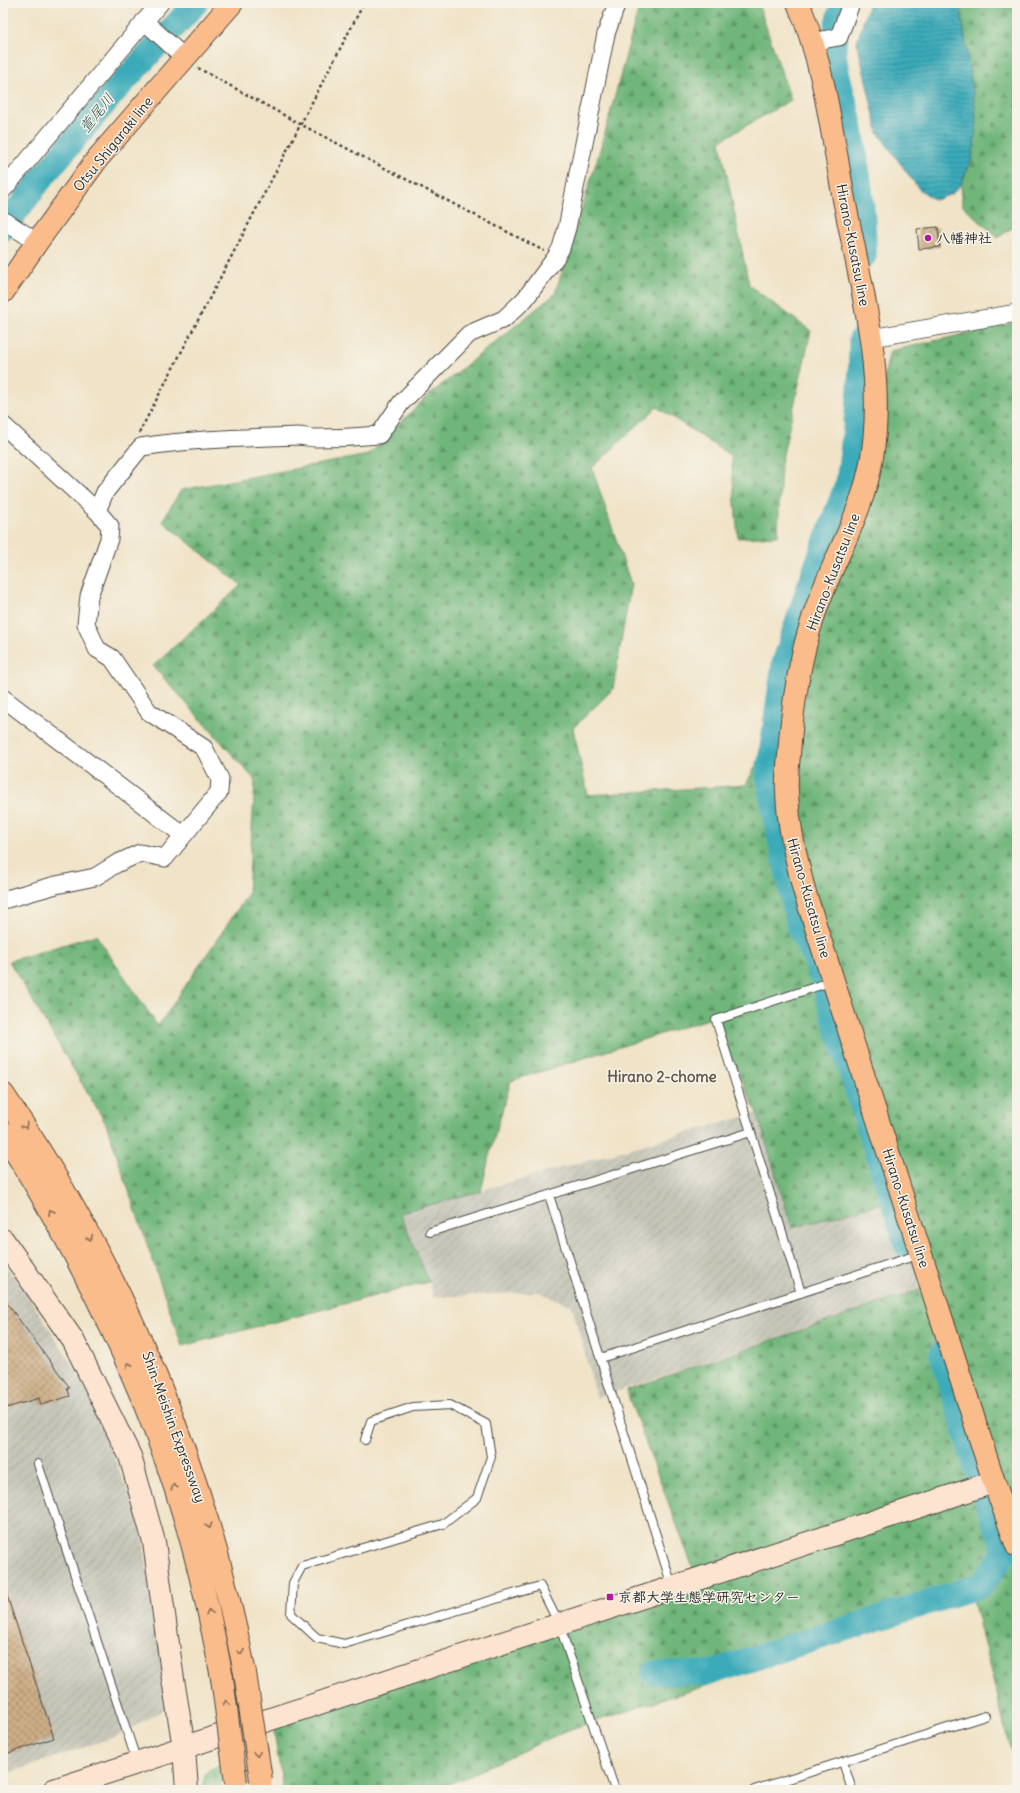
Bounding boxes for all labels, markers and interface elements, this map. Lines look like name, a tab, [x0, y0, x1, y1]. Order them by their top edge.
water label: 萱尾川	[75, 89, 118, 136]
street label: Otsu Shigaraki line	[69, 93, 157, 195]
street label: Hirano-Kusatsu line	[832, 182, 874, 308]
place label: 八幡神社	[936, 229, 992, 247]
marker: 八幡神社	[923, 233, 933, 243]
street label: Hirano-Kusatsu line	[802, 511, 864, 633]
street label: Hirano-Kusatsu line	[783, 836, 835, 960]
district label: Hirano 2-chome	[607, 1067, 717, 1086]
one-way arrow	[20, 1122, 28, 1129]
street label: Hirano-Kusatsu line	[878, 1146, 934, 1270]
one-way arrow	[48, 1209, 56, 1216]
one-way arrow	[86, 1234, 93, 1242]
street label: Shin-Meishin Expressway	[138, 1349, 210, 1505]
one-way arrow	[125, 1362, 133, 1369]
one-way arrow	[170, 1484, 179, 1491]
one-way arrow	[204, 1522, 213, 1529]
place label: 京都大学生態学研究センター	[618, 1588, 800, 1606]
marker: 京都大学生態学研究センター	[605, 1592, 615, 1602]
one-way arrow	[205, 1609, 213, 1616]
one-way arrow	[236, 1649, 244, 1655]
one-way arrow	[222, 1700, 231, 1706]
one-way arrow	[252, 1750, 261, 1757]

